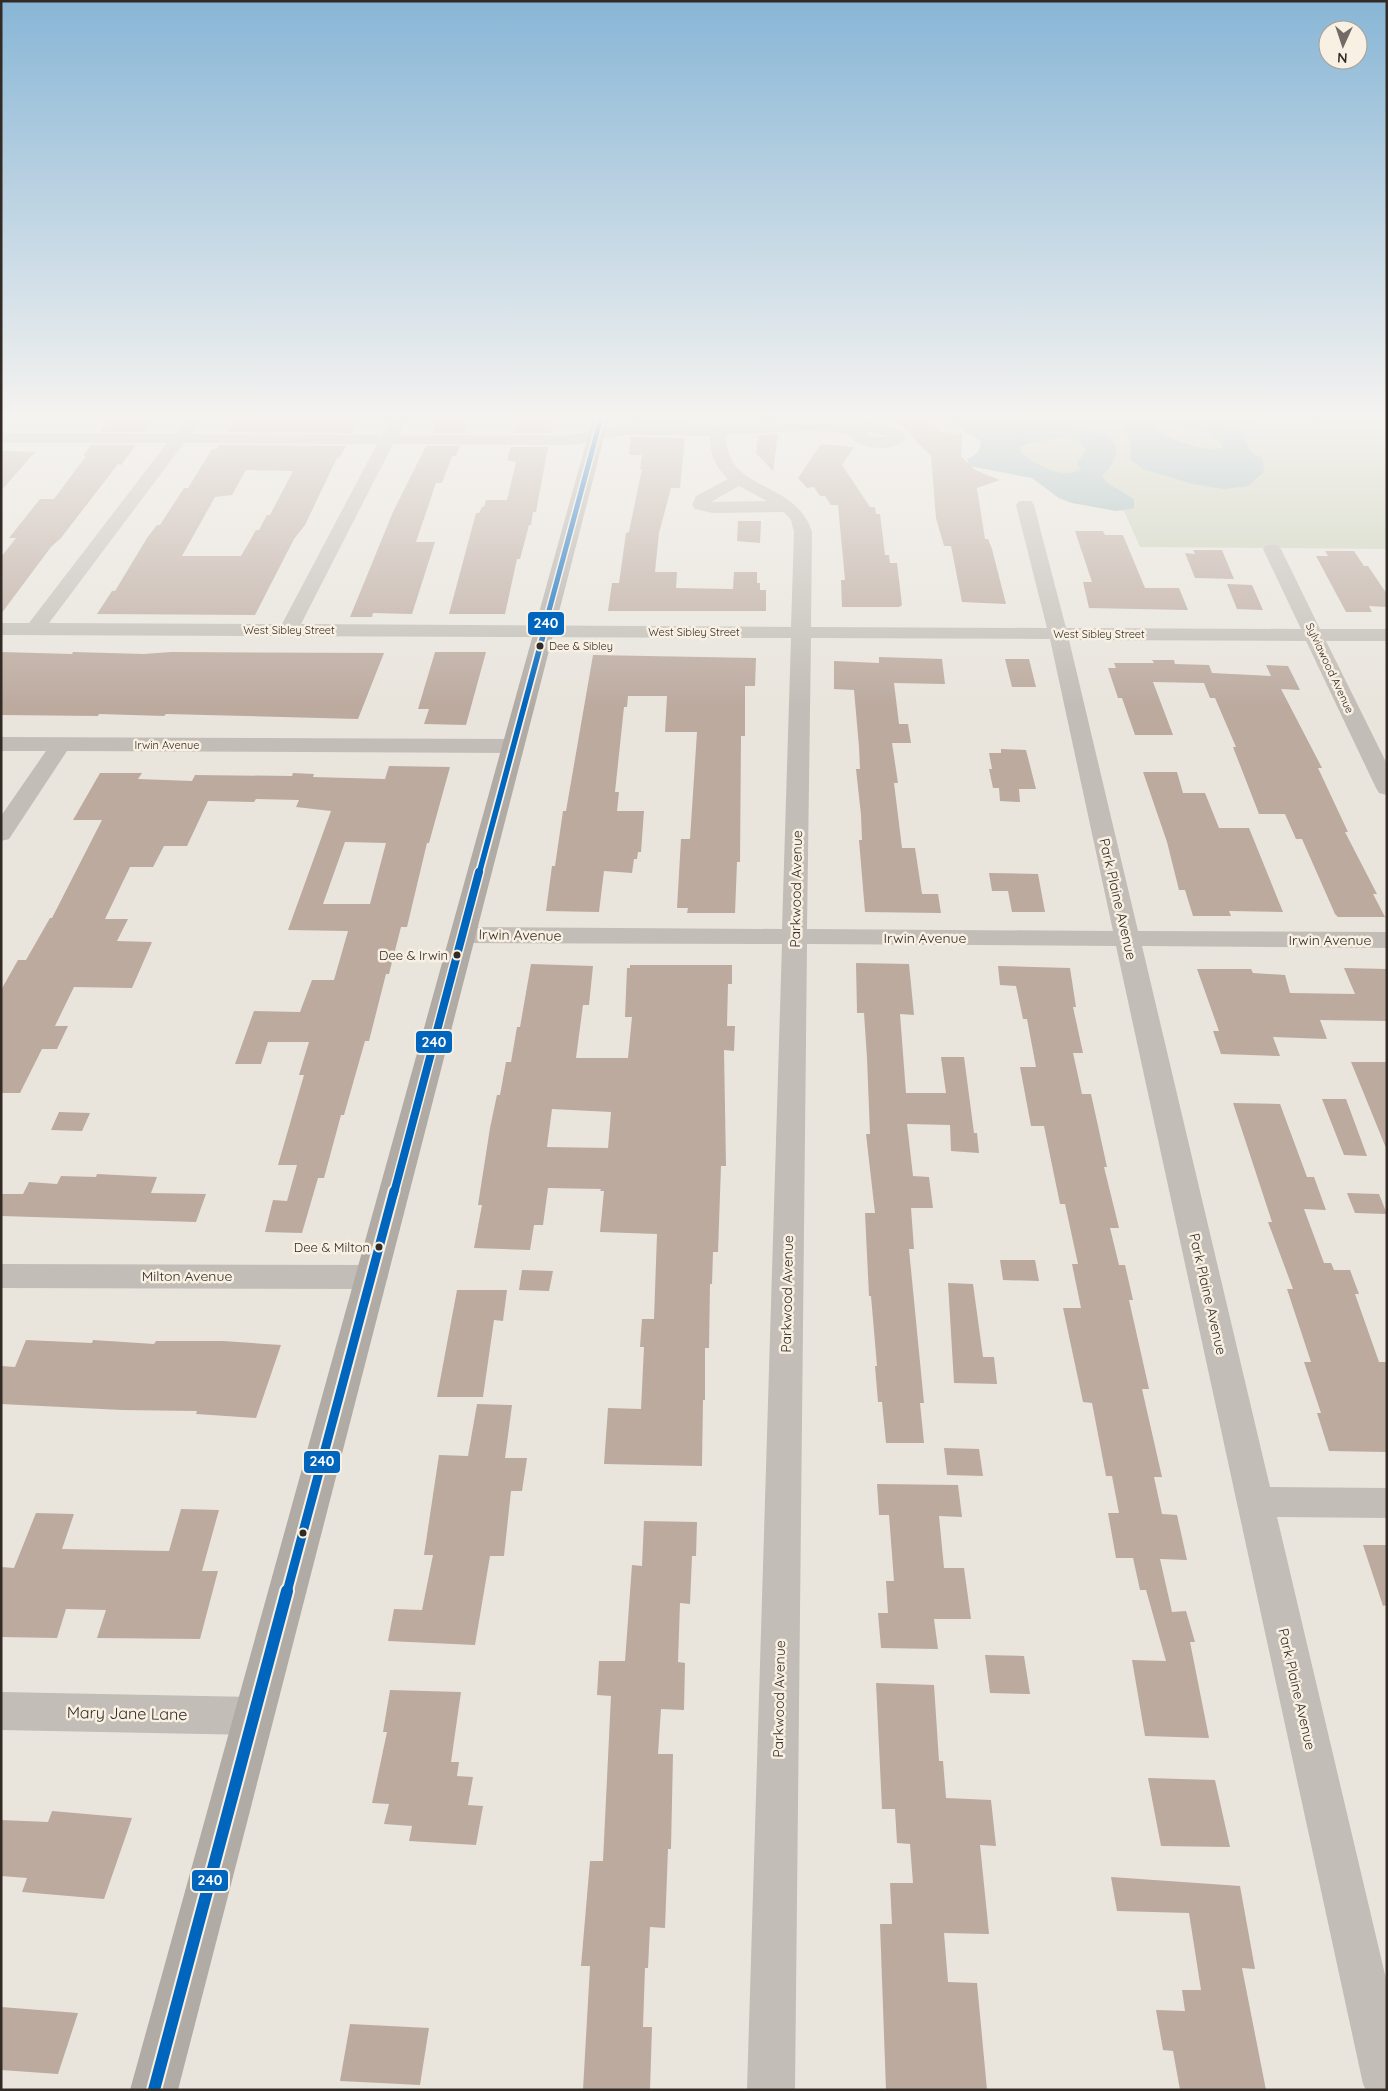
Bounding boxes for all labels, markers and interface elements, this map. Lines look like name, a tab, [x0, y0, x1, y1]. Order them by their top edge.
north arrow	[1318, 20, 1368, 70]
text: N	[1337, 49, 1348, 67]
line badge: 240	[527, 611, 565, 636]
text: 240	[534, 614, 559, 632]
street label: Sylviawood Avenue	[1303, 620, 1357, 716]
street label: West Sibley Street	[243, 623, 335, 637]
street label: West Sibley Street	[648, 625, 740, 639]
street label: West Sibley Street	[1053, 627, 1145, 641]
place label: Dee & Sibley	[549, 639, 613, 653]
marker: Dee & Sibley	[535, 641, 545, 651]
street label: Irwin Avenue	[134, 738, 200, 752]
street label: Parkwood Avenue	[786, 830, 806, 948]
street label: Park Plaine Avenue	[1095, 836, 1141, 962]
street label: Irwin Avenue	[478, 925, 562, 945]
street label: Irwin Avenue	[884, 929, 967, 947]
street label: Irwin Avenue	[1289, 931, 1372, 949]
place label: Dee & Irwin	[379, 947, 448, 963]
marker: Dee & Irwin	[452, 950, 462, 960]
line badge: 240	[415, 1030, 453, 1054]
text: 240	[422, 1033, 447, 1051]
street label: Park Plaine Avenue	[1185, 1231, 1231, 1357]
street label: Parkwood Avenue	[777, 1235, 797, 1353]
place label: Dee & Milton	[294, 1239, 370, 1255]
marker: Dee & Milton	[374, 1242, 384, 1252]
street label: Milton Avenue	[142, 1267, 232, 1285]
line badge: 240	[303, 1450, 341, 1474]
text: 240	[310, 1452, 335, 1470]
unlabelled marker	[298, 1528, 308, 1538]
street label: Park Plaine Avenue	[1274, 1626, 1320, 1752]
street label: Parkwood Avenue	[769, 1640, 789, 1758]
street label: Mary Jane Lane	[67, 1702, 187, 1724]
line badge: 240	[191, 1869, 229, 1892]
text: 240	[198, 1871, 223, 1889]

